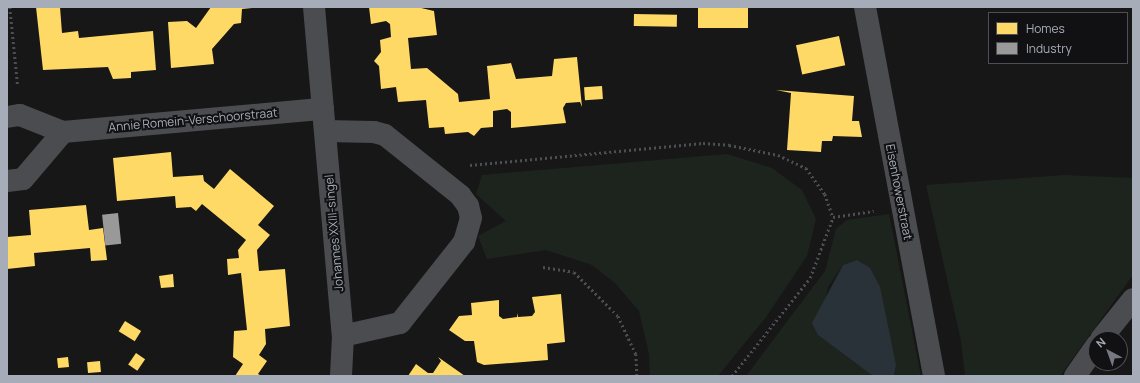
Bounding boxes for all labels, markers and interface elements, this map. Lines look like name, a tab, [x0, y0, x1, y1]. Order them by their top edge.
legend	[988, 12, 1128, 64]
text: Homes	[1026, 20, 1065, 37]
text: Industry	[1026, 40, 1072, 57]
street label: Annie Romein-Verschoorstraat	[108, 105, 278, 135]
street label: Eisenhowerstraat	[883, 143, 915, 241]
street label: Johannes XXIII-singel	[322, 174, 346, 292]
north arrow	[1088, 331, 1128, 371]
text: N	[1093, 334, 1108, 351]

